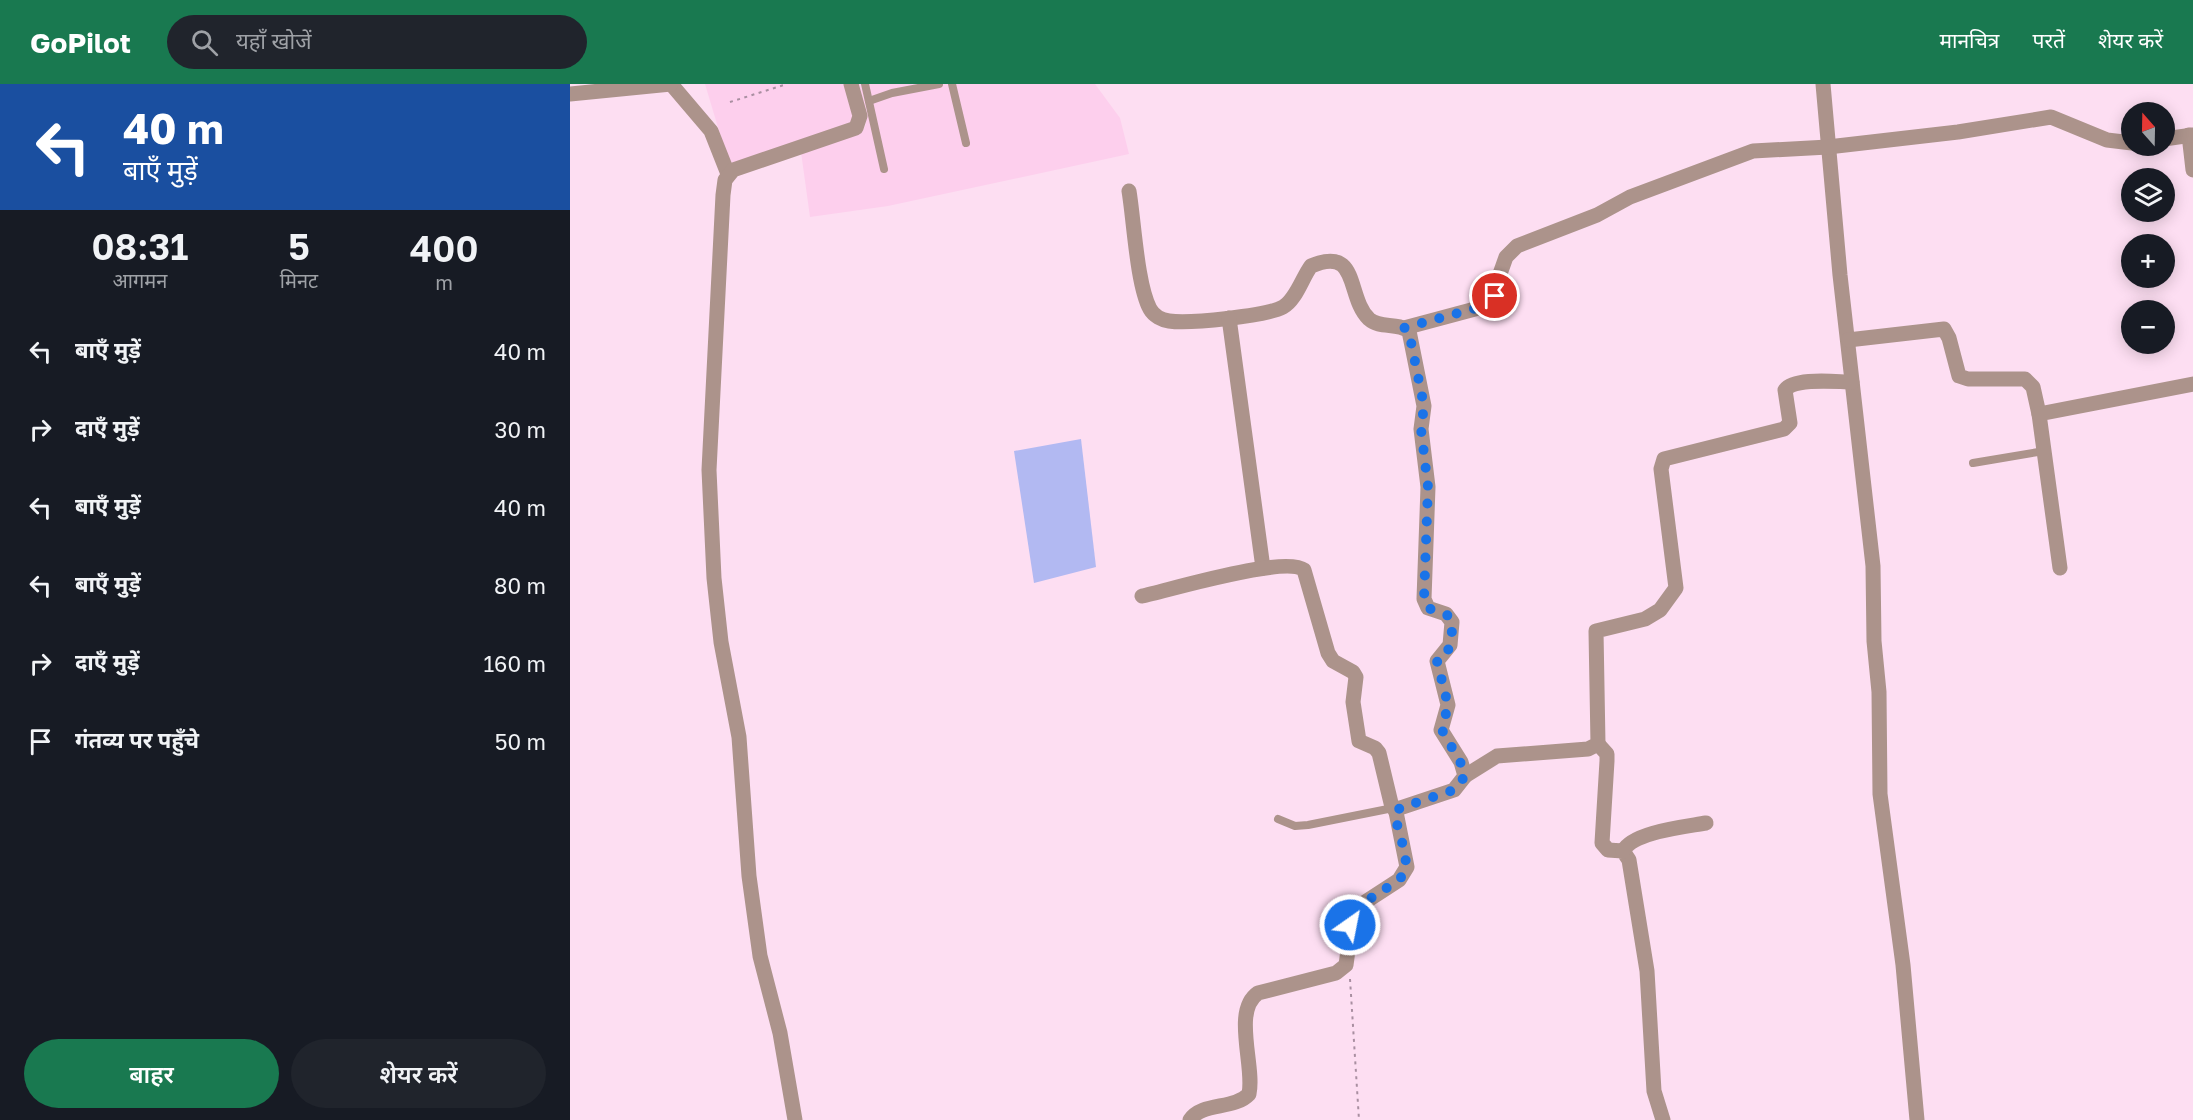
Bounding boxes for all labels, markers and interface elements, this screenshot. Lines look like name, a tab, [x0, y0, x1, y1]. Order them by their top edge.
search box	[167, 15, 587, 69]
text: GoPilot	[30, 26, 131, 59]
icon: search	[188, 26, 221, 59]
text: यहाँ खोजें	[236, 27, 312, 54]
text: मानचित्र	[1939, 27, 1999, 53]
text: परतें	[2032, 27, 2065, 53]
text: शेयर करें	[2098, 27, 2163, 53]
north arrow	[2121, 102, 2175, 156]
map controls	[2121, 102, 2175, 354]
text: 40 m	[123, 103, 224, 153]
icon: left	[24, 108, 102, 186]
text: बाएँ मुड़ें	[123, 154, 198, 186]
button: layers	[2121, 168, 2175, 222]
text: 08:31	[92, 225, 188, 268]
text: 5	[288, 225, 310, 268]
text: 400	[410, 227, 478, 270]
button: +	[2121, 234, 2175, 288]
text: आगमन	[113, 268, 167, 292]
text: मिनट	[280, 268, 318, 292]
text: m	[435, 270, 453, 294]
pin	[1469, 270, 1520, 321]
icon: arrive	[1478, 279, 1511, 312]
button: −	[2121, 300, 2175, 354]
icon: left	[24, 335, 57, 368]
text: बाएँ मुड़ें	[75, 336, 141, 363]
text: 40 m	[494, 338, 546, 365]
icon: right	[24, 413, 57, 446]
text: दाएँ मुड़ें	[75, 414, 140, 441]
text: 30 m	[495, 416, 546, 443]
icon: left	[24, 491, 57, 524]
text: बाएँ मुड़ें	[75, 492, 141, 519]
text: 40 m	[494, 494, 546, 521]
icon: left	[24, 569, 57, 602]
text: बाएँ मुड़ें	[75, 570, 141, 597]
text: 80 m	[494, 572, 546, 599]
icon: right	[24, 647, 57, 680]
text: दाएँ मुड़ें	[75, 648, 140, 675]
text: 160 m	[483, 650, 546, 677]
icon: arrive	[24, 725, 57, 758]
text: गंतव्य पर पहुँचे	[75, 726, 199, 753]
text: 50 m	[495, 728, 546, 755]
position arrow	[1318, 893, 1382, 957]
button: बाहर	[24, 1039, 279, 1108]
button: शेयर करें	[291, 1039, 546, 1108]

